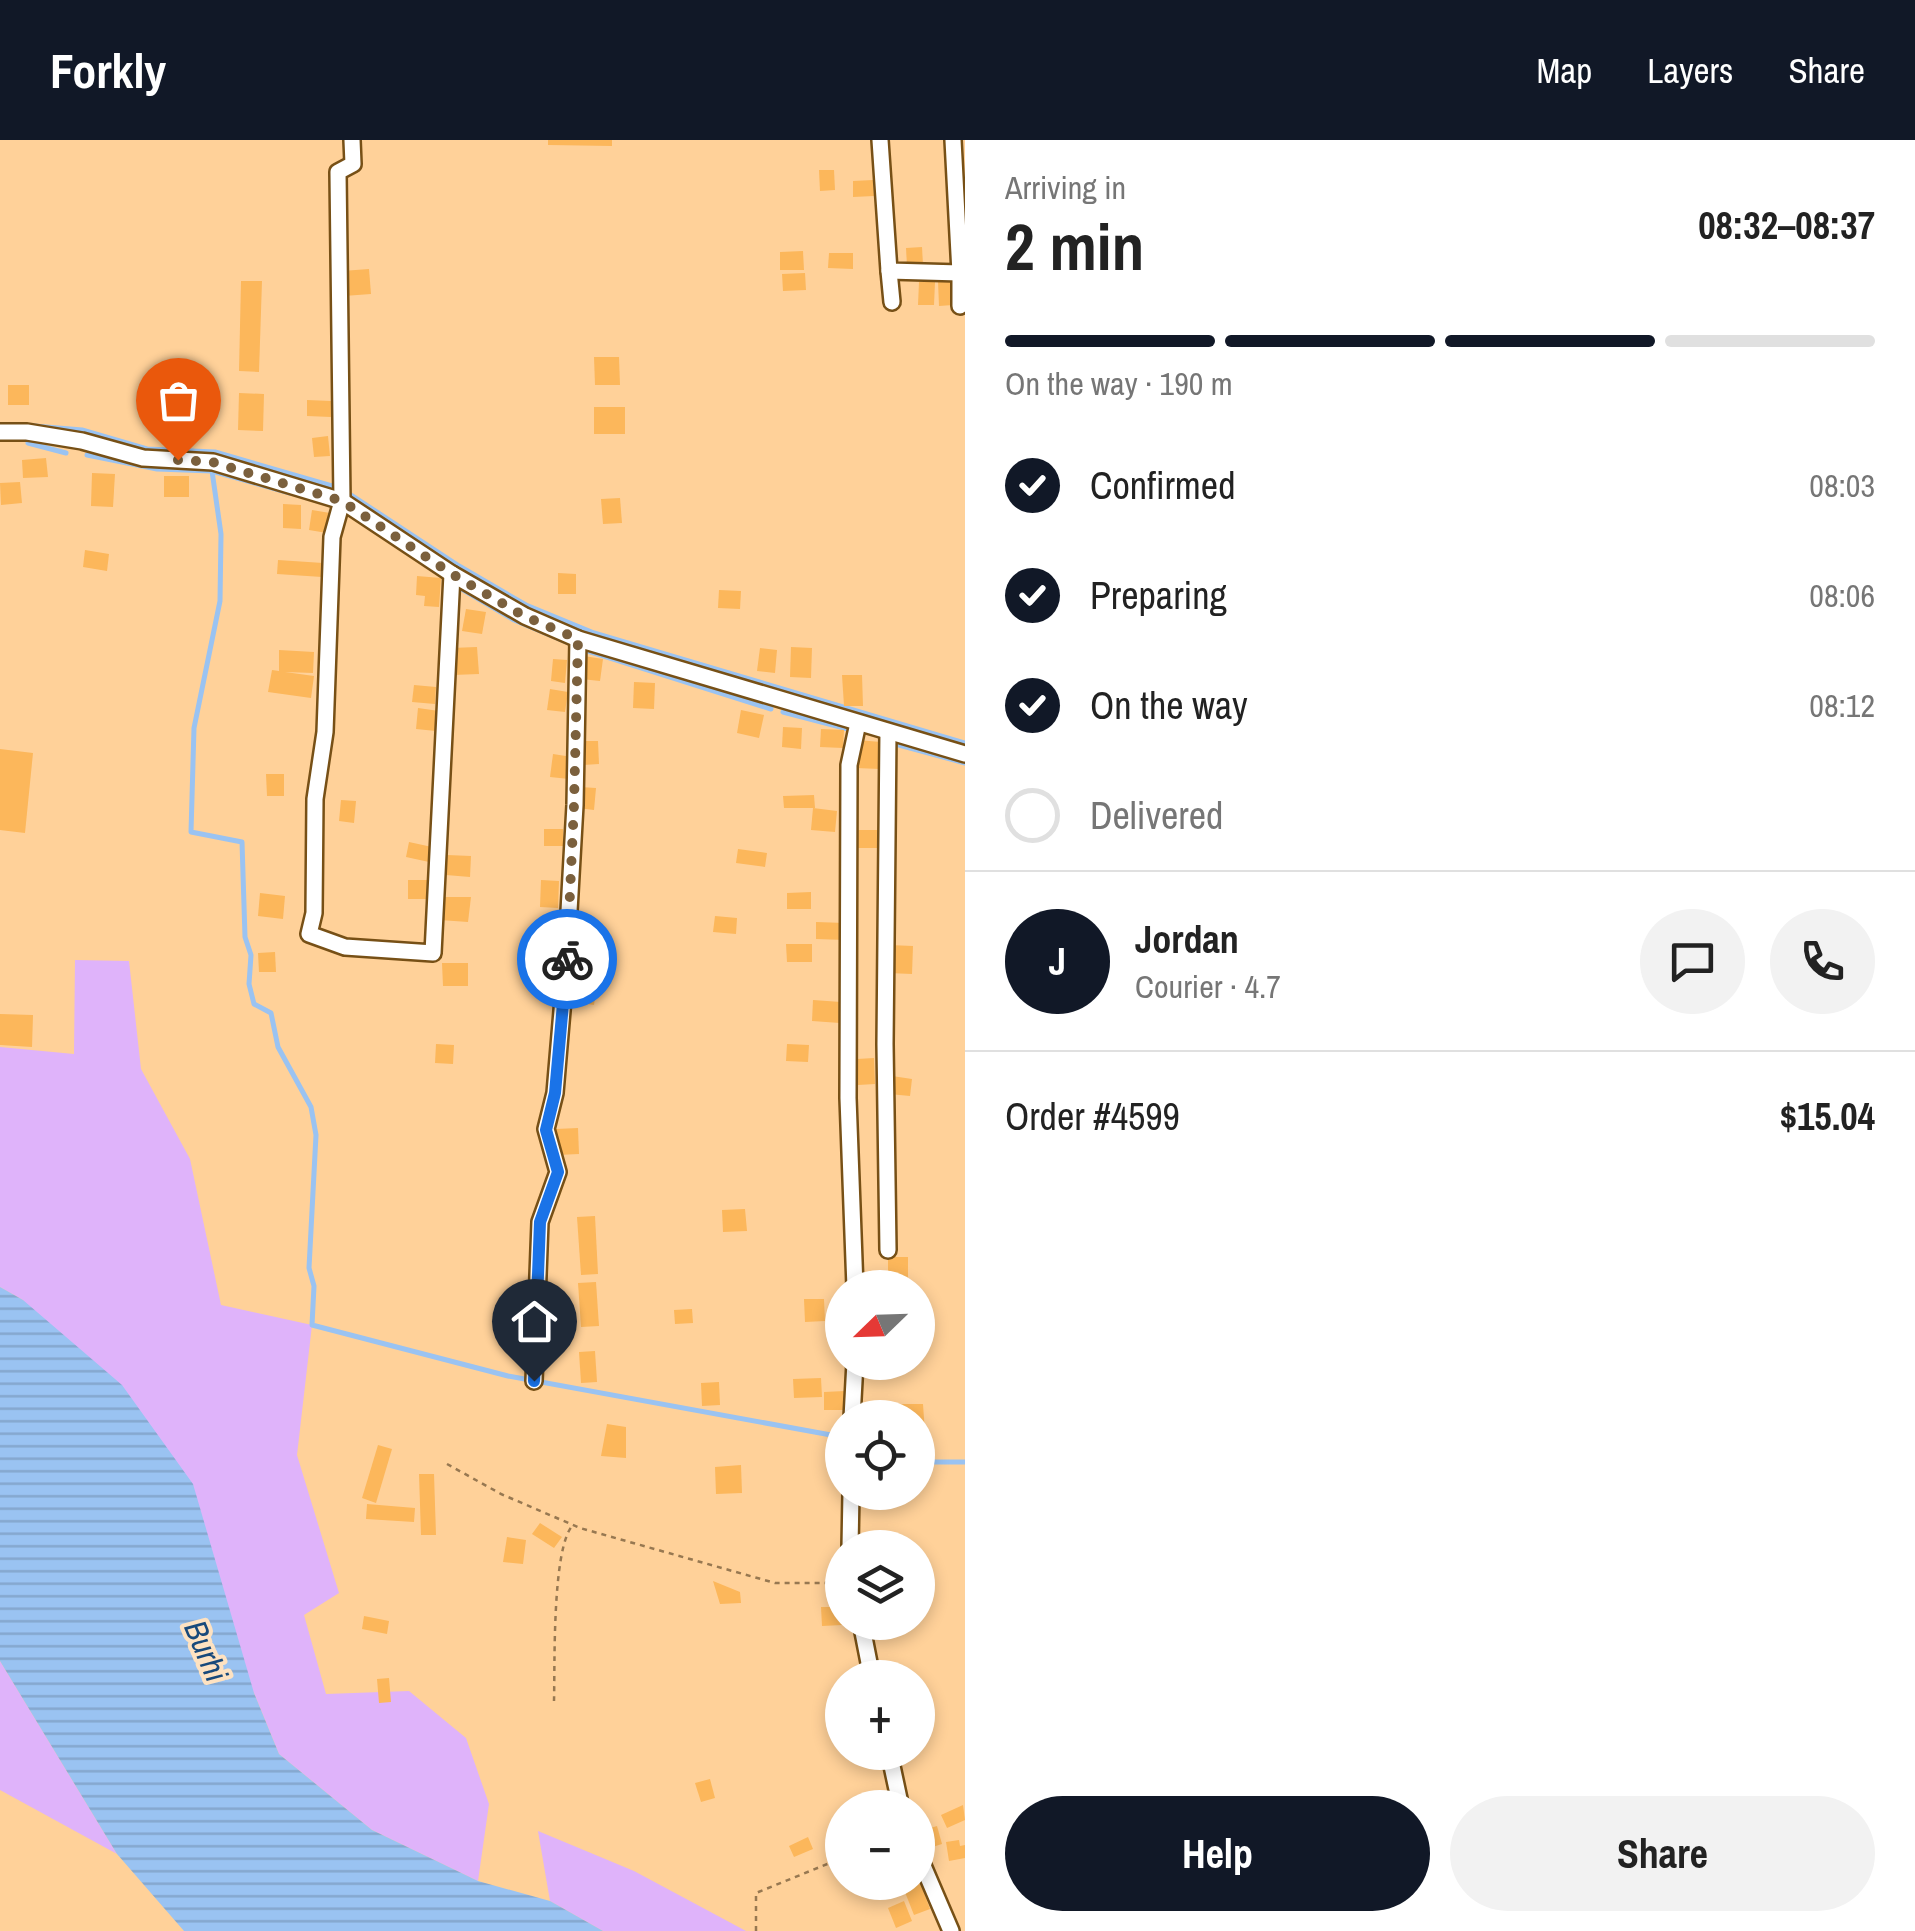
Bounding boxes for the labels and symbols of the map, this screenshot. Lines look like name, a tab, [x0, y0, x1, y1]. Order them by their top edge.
pin	[136, 358, 221, 461]
courier	[517, 909, 617, 1009]
north arrow	[825, 1270, 935, 1380]
pin	[492, 1279, 577, 1382]
water label: Burhi	[174, 1614, 239, 1689]

